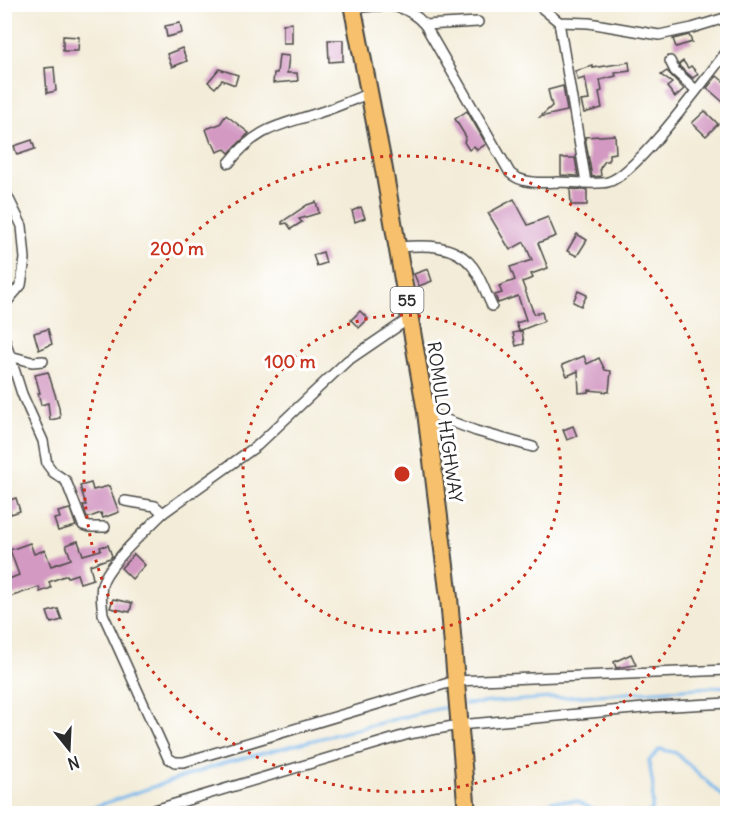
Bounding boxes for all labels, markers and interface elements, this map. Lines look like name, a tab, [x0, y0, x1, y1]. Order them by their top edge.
text: 200 m	[150, 237, 204, 260]
road number: 55	[390, 287, 424, 313]
street label: ROMULO HIGHWAY	[422, 340, 468, 504]
text: 100 m	[265, 350, 316, 373]
centre of rings	[392, 464, 412, 484]
north arrow	[39, 719, 99, 779]
text: N	[65, 752, 82, 774]

